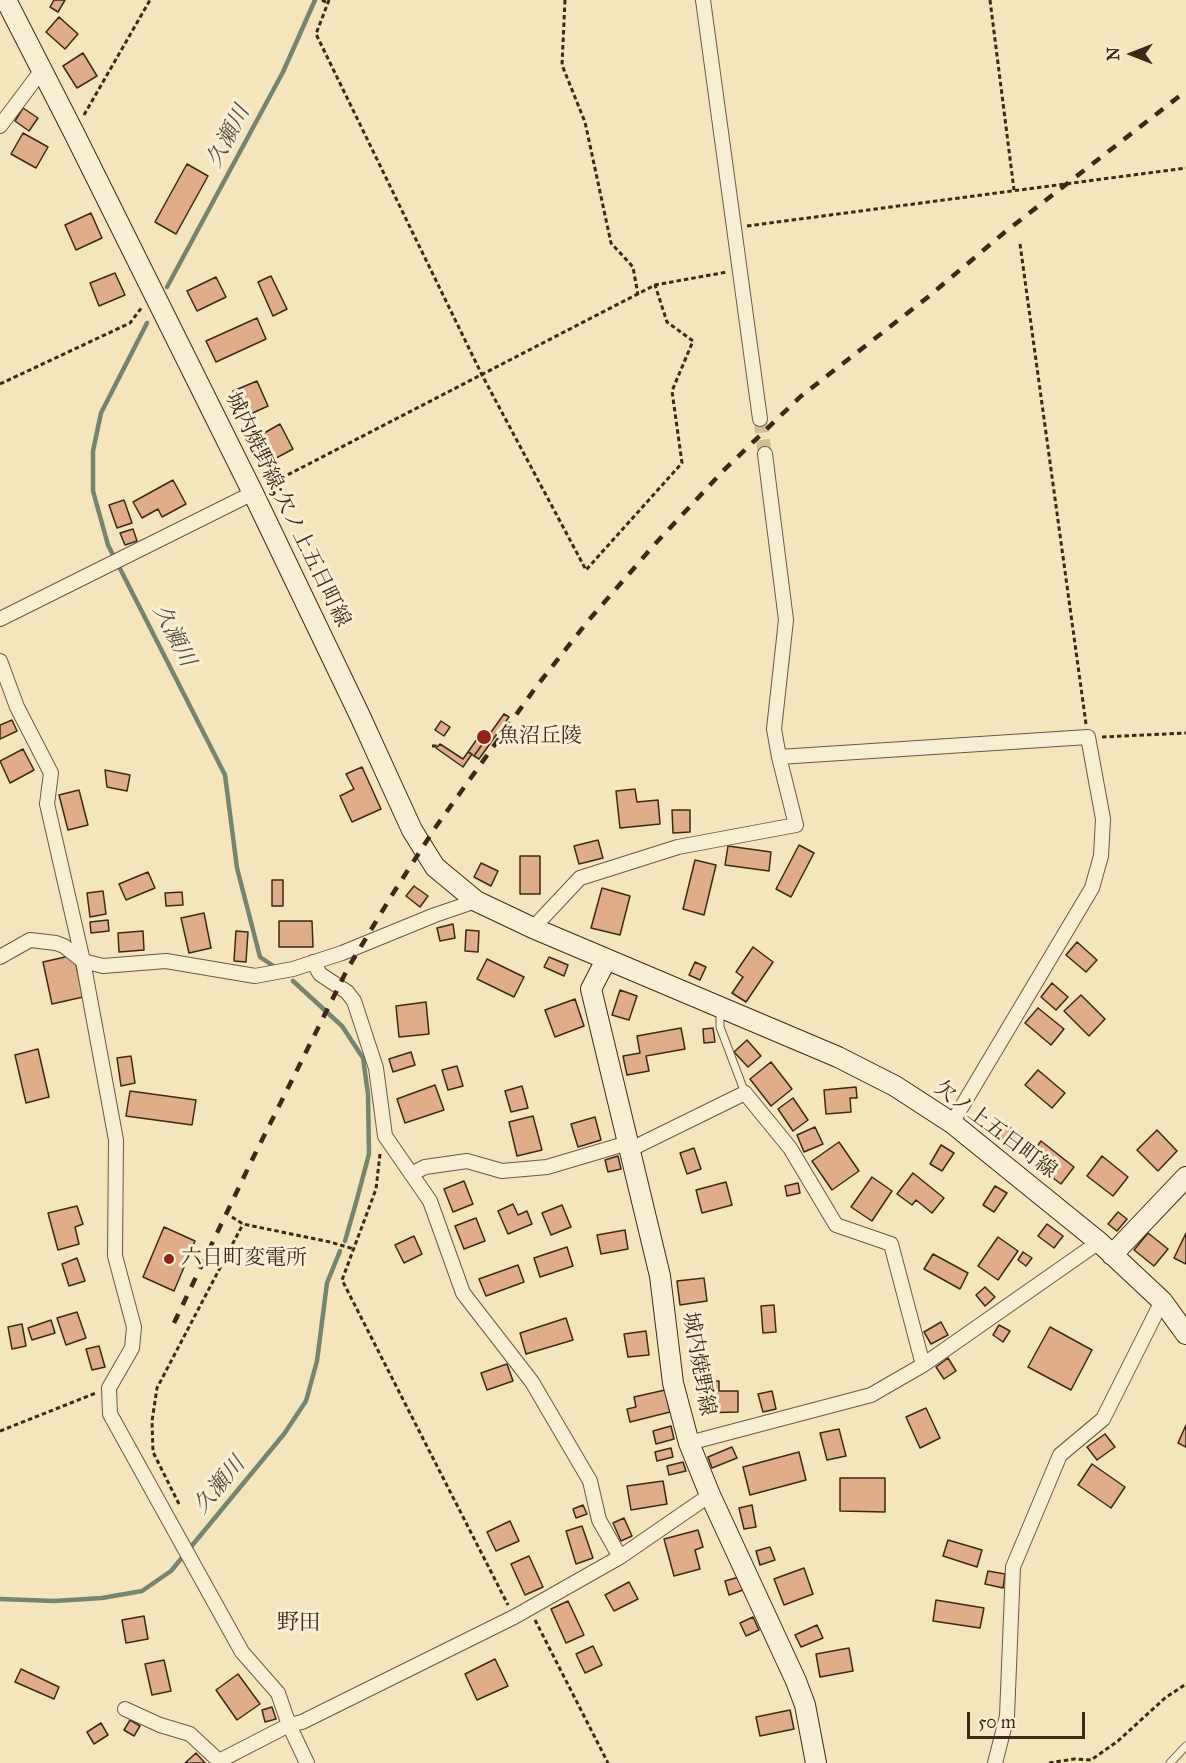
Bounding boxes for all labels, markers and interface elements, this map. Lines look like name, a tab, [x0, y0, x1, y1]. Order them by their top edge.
north arrow	[1102, 24, 1162, 84]
text: N	[1104, 47, 1123, 61]
water label: 久瀬川	[202, 102, 256, 172]
street label: 城内焼野線;欠ノ上五日町線	[219, 389, 355, 631]
water label: 久瀬川	[146, 601, 200, 671]
place label: 魚沼丘陵	[498, 724, 582, 750]
marker: 魚沼丘陵	[475, 728, 493, 746]
street label: 欠ノ上五日町線	[929, 1076, 1061, 1184]
place label: 六日町変電所	[181, 1246, 307, 1272]
marker: 六日町変電所	[162, 1252, 176, 1266]
street label: 城内焼野線	[676, 1310, 720, 1418]
water label: 久瀬川	[189, 1452, 251, 1520]
district label: 野田	[277, 1611, 321, 1637]
scale bar	[970, 1700, 1088, 1738]
text: 50 m	[978, 1711, 1016, 1733]

